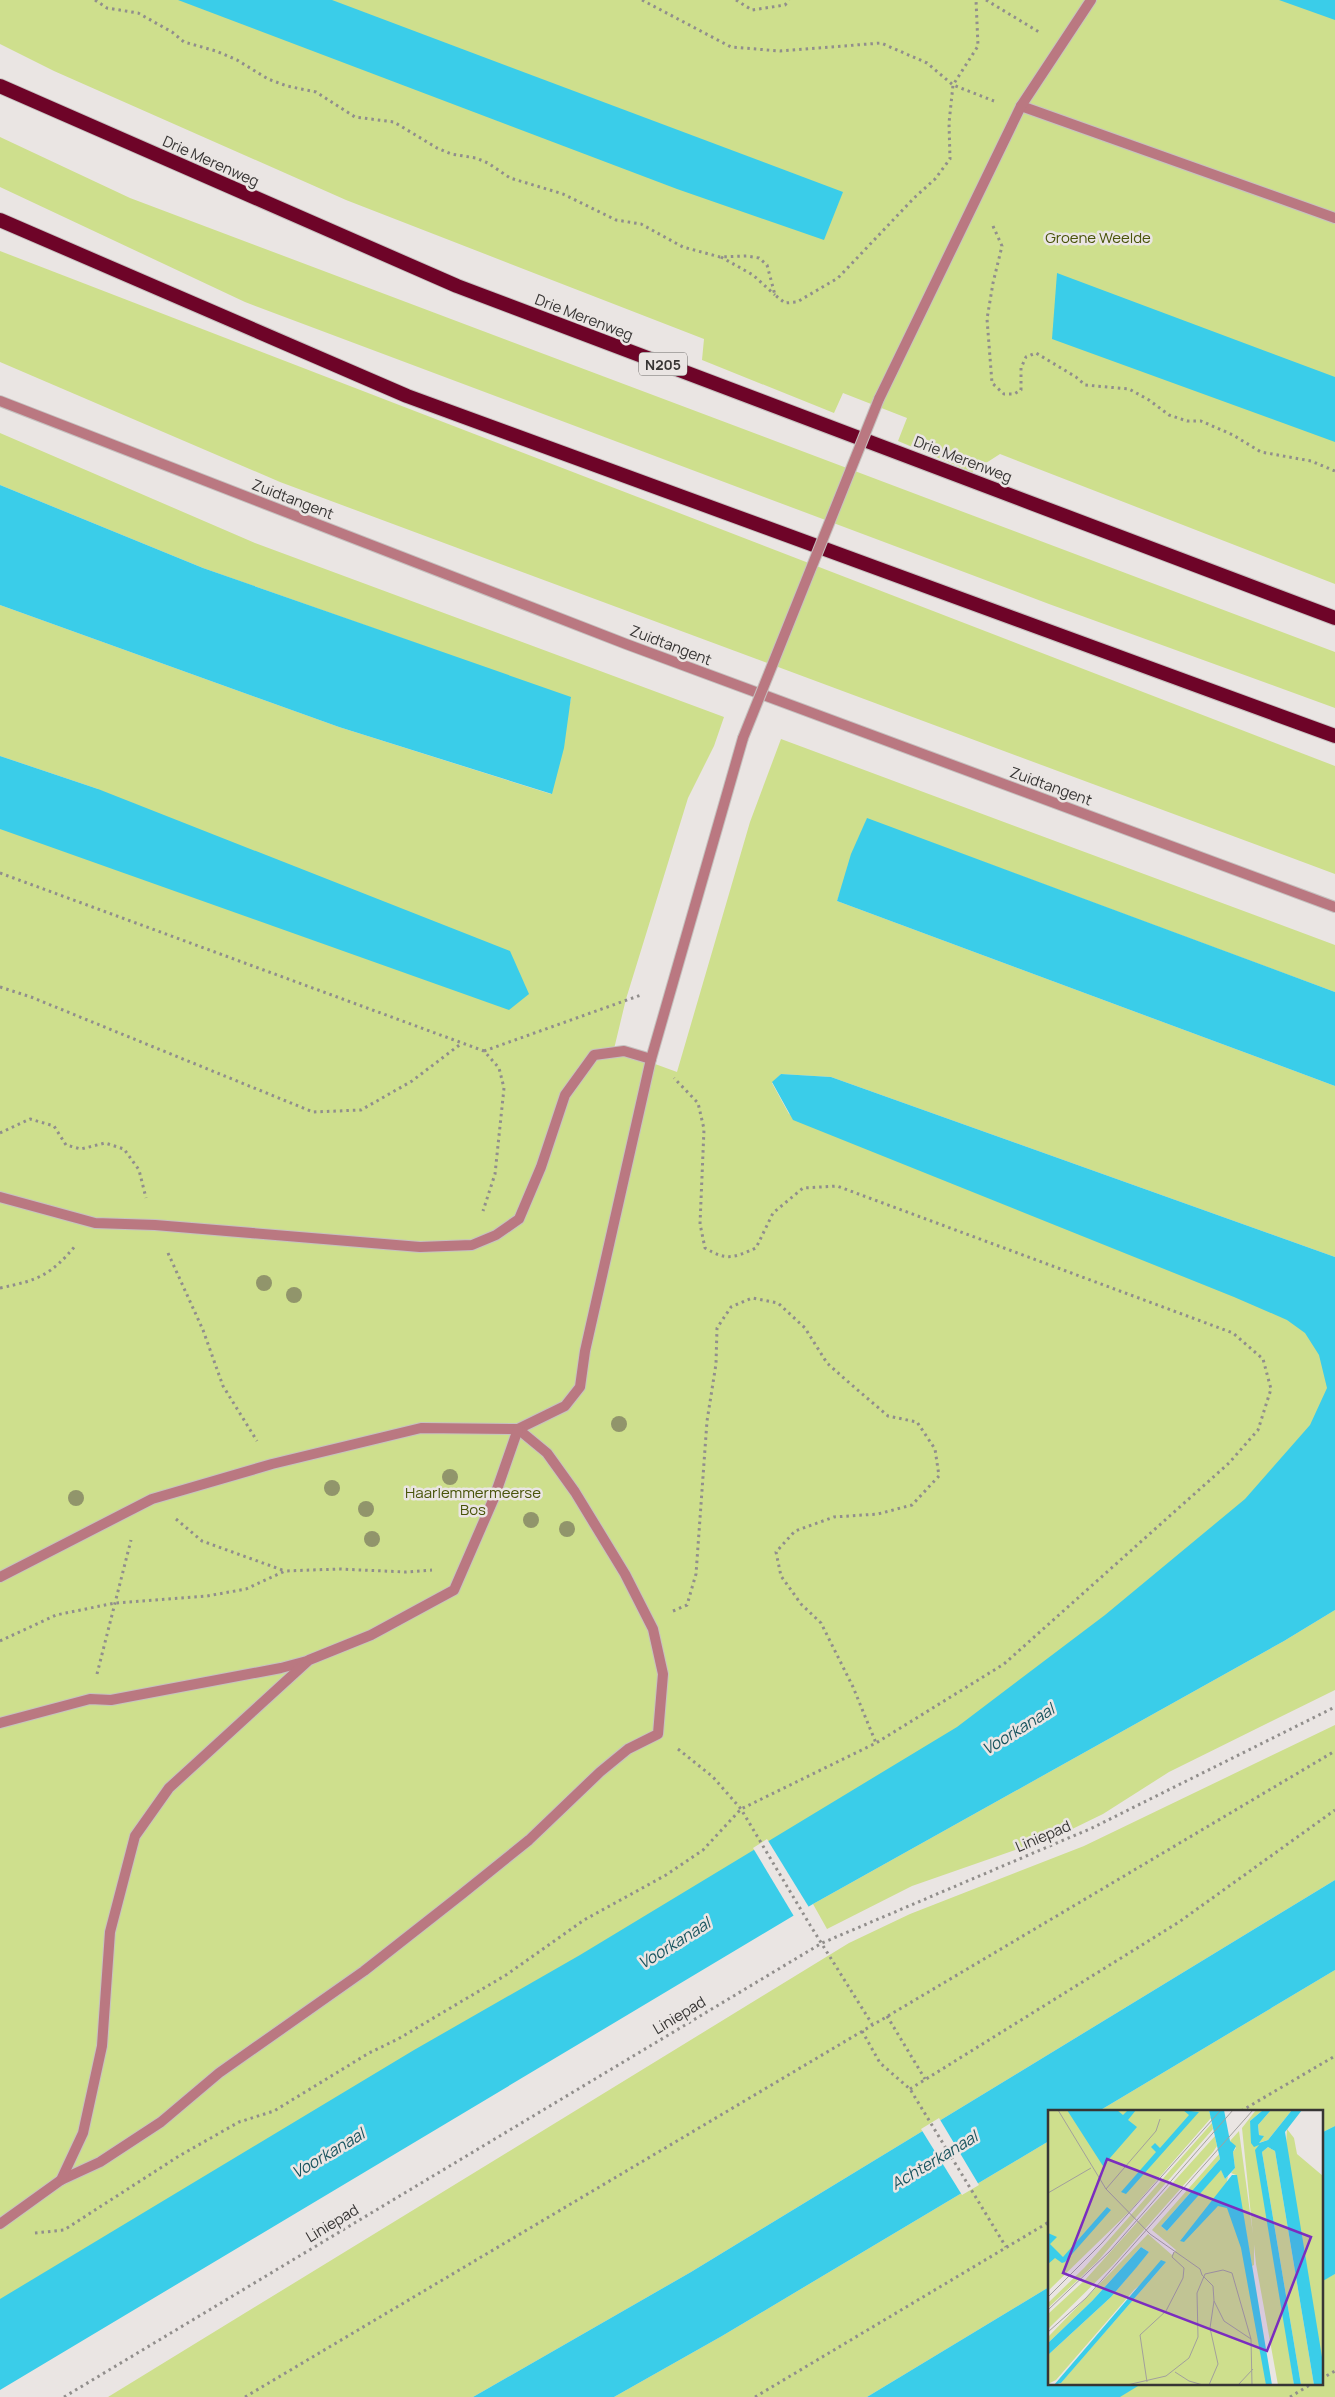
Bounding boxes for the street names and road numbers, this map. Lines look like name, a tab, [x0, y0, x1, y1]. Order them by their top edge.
street label: Drie Merenweg	[159, 130, 263, 192]
street label: Drie Merenweg	[532, 289, 636, 345]
road number: N205	[639, 352, 687, 376]
street label: Drie Merenweg	[911, 431, 1015, 487]
street label: Zuidtangent	[249, 474, 337, 524]
street label: Zuidtangent	[627, 620, 715, 670]
street label: Zuidtangent	[1007, 761, 1095, 811]
street label: Liniepad	[1012, 1815, 1074, 1857]
street label: Liniepad	[649, 1991, 709, 2039]
street label: Liniepad	[302, 2199, 362, 2247]

